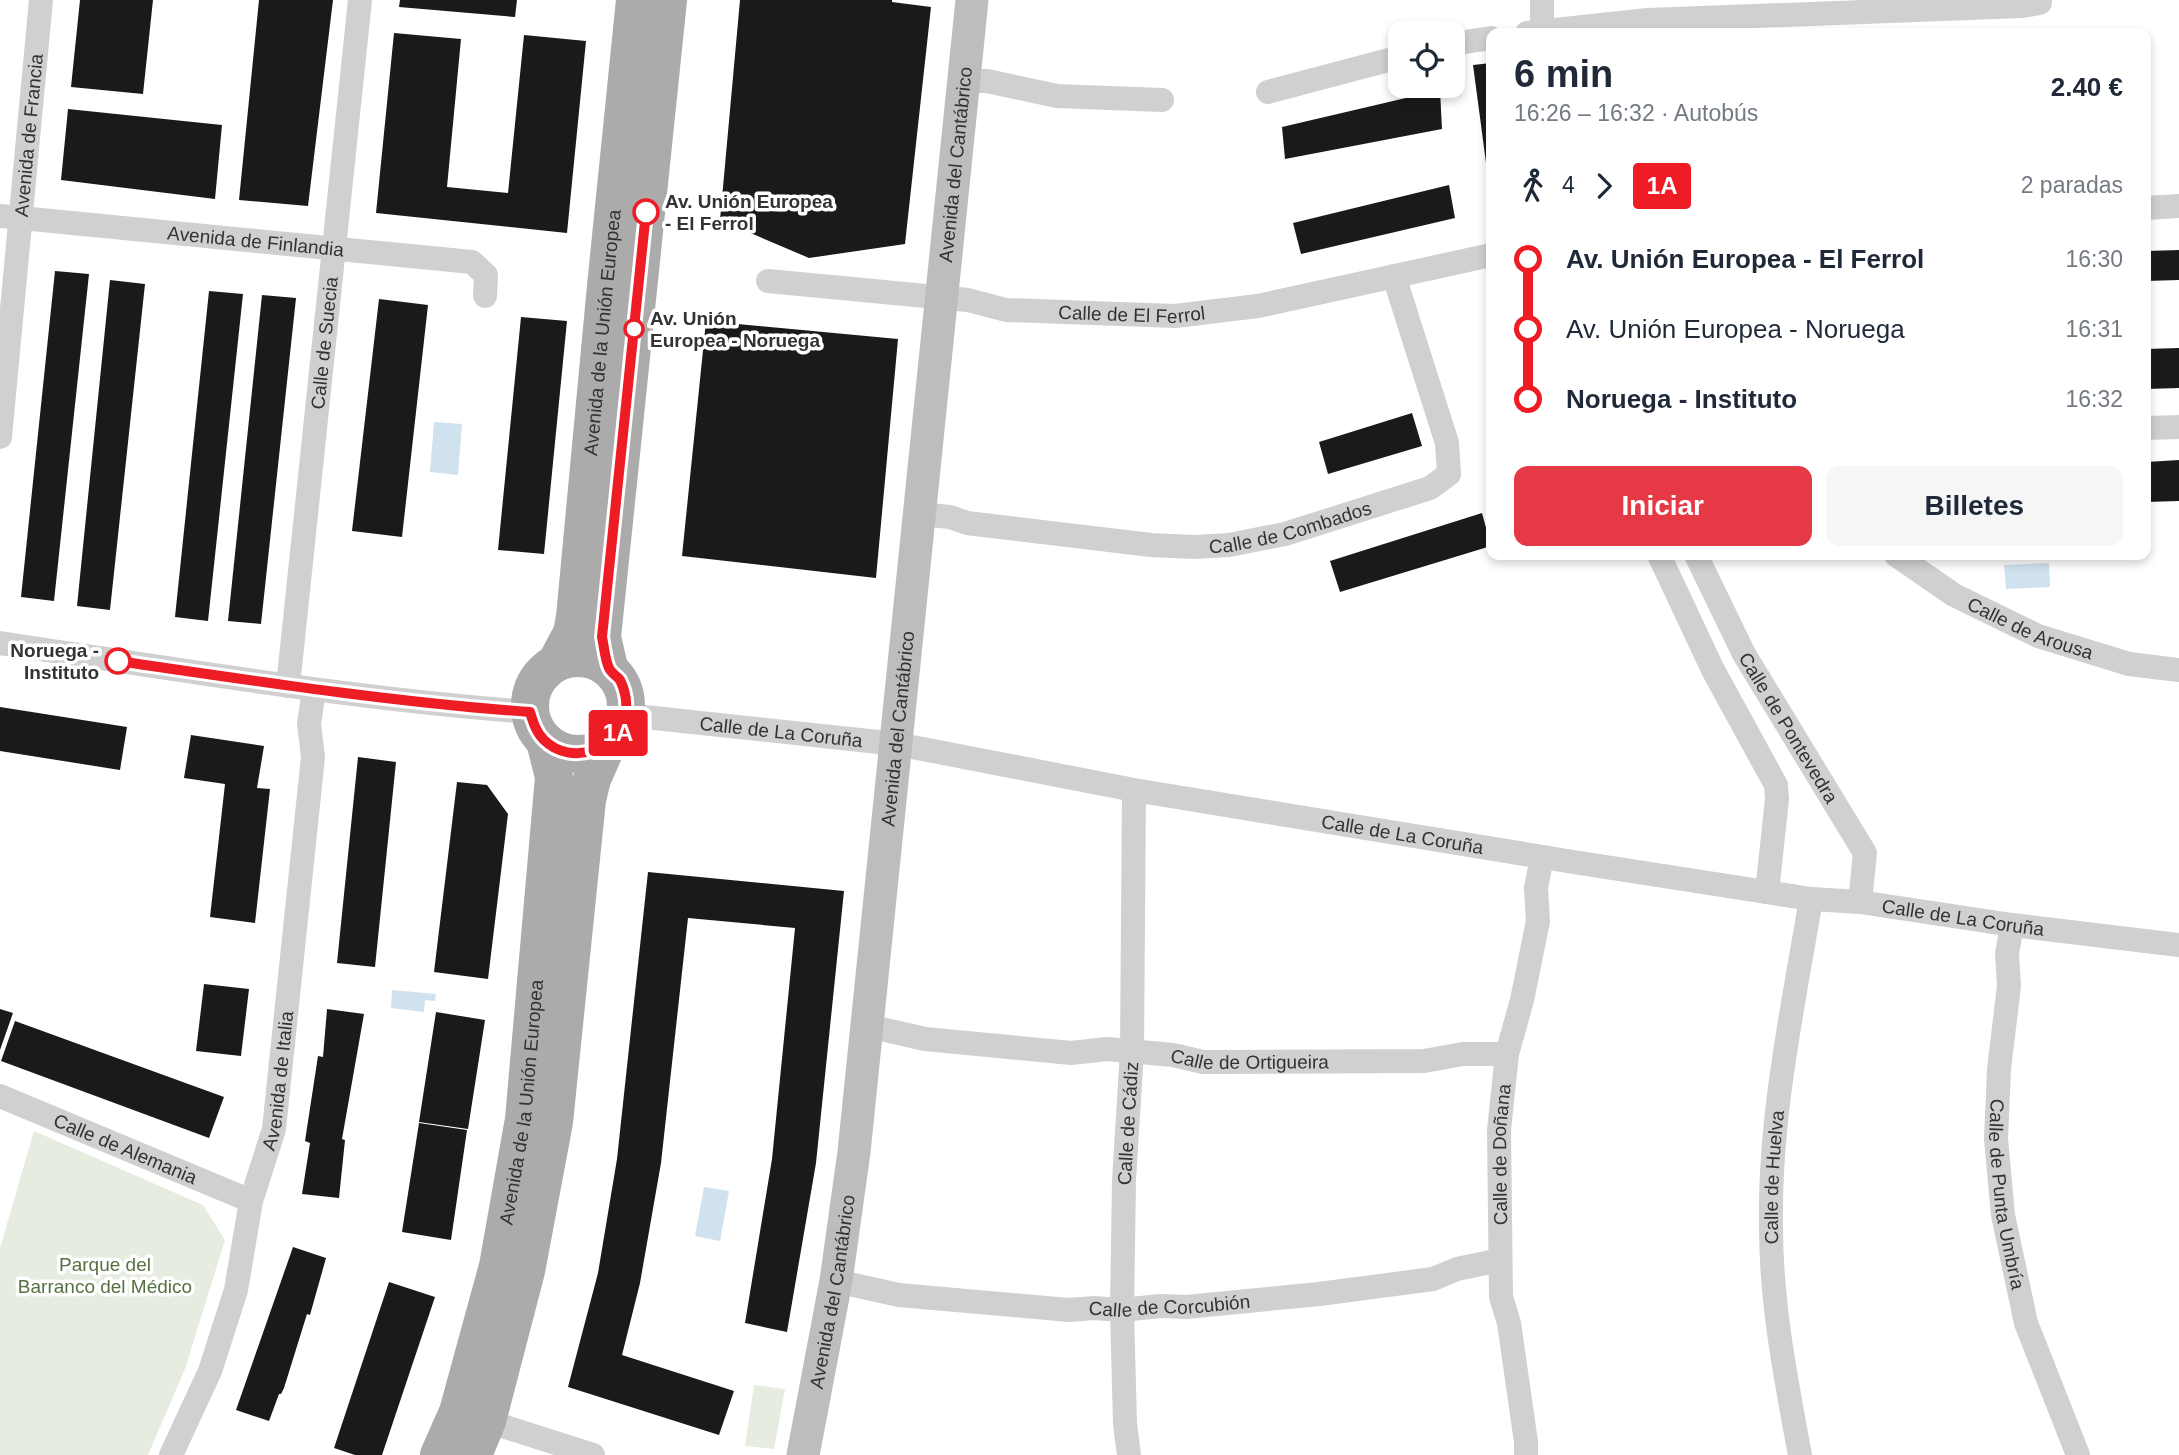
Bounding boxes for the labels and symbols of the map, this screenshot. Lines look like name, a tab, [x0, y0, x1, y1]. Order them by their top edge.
street label: Avenida de Francia	[11, 53, 47, 218]
street label: Avenida del Cantábrico	[935, 66, 976, 263]
place label: Av. Unión Europea - El Ferrol	[665, 191, 833, 234]
marker: Av. Unión Europea - El Ferrol	[633, 199, 659, 225]
street label: Avenida de la Unión Europea	[580, 208, 625, 457]
street label: Avenida de Finlandia	[166, 222, 345, 261]
street label: Calle de Suecia	[307, 275, 342, 410]
street label: Calle de El Ferrol	[1058, 302, 1206, 327]
place label: Av. Unión Europea - Noruega	[650, 308, 820, 351]
marker: Av. Unión Europea - Noruega	[624, 319, 644, 339]
street label: Calle de Combados	[1208, 497, 1374, 557]
street label: Calle de Arousa	[1964, 593, 2096, 663]
street label: Avenida del Cantábrico	[877, 630, 918, 827]
place label: Noruega - Instituto	[10, 640, 99, 683]
marker: Noruega - Instituto	[105, 648, 131, 674]
street label: Calle de Pontevedra	[1735, 649, 1842, 807]
line badge: 1A	[586, 710, 650, 756]
street label: Calle de La Coruña	[698, 713, 864, 751]
street label: Calle de La Coruña	[1320, 811, 1485, 858]
street label: Calle de La Coruña	[1880, 895, 2046, 940]
street label: Avenida de la Unión Europea	[495, 978, 547, 1226]
street label: Avenida de Italia	[258, 1010, 297, 1153]
street label: Calle de Ortigueira	[1169, 1045, 1329, 1073]
street label: Calle de Cádiz	[1114, 1061, 1142, 1186]
street label: Calle de Doñana	[1489, 1082, 1515, 1225]
street label: Calle de Punta Umbría	[1985, 1098, 2029, 1292]
street label: Calle de Huelva	[1761, 1109, 1788, 1245]
street label: Calle de Alemania	[50, 1110, 200, 1188]
street label: Avenida del Cantábrico	[806, 1193, 859, 1390]
park label: Parque del Barranco del Médico	[18, 1254, 192, 1297]
street label: Calle de Corcubión	[1088, 1291, 1251, 1321]

